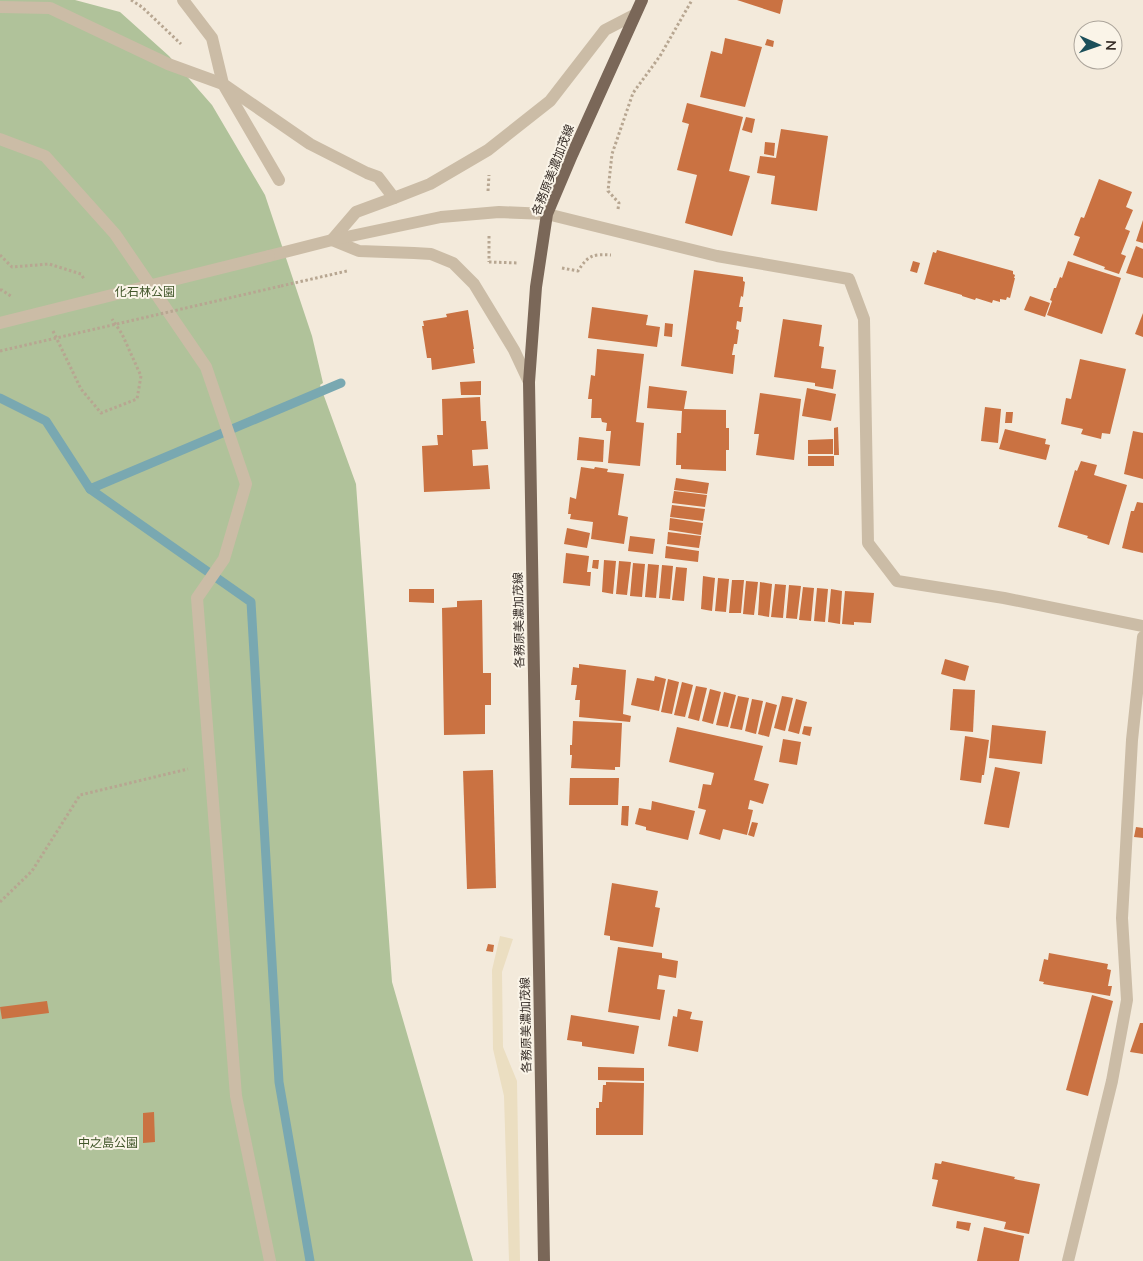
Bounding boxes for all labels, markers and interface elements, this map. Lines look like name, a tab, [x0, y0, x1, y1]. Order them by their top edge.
north arrow	[1073, 20, 1123, 70]
text: N	[1101, 40, 1120, 51]
street label: 各務原美濃加茂線	[528, 122, 578, 218]
park label: 化石林公園	[115, 284, 175, 300]
street label: 各務原美濃加茂線	[510, 572, 528, 668]
street label: 各務原美濃加茂線	[517, 977, 535, 1073]
park label: 中之島公園	[78, 1135, 138, 1151]

